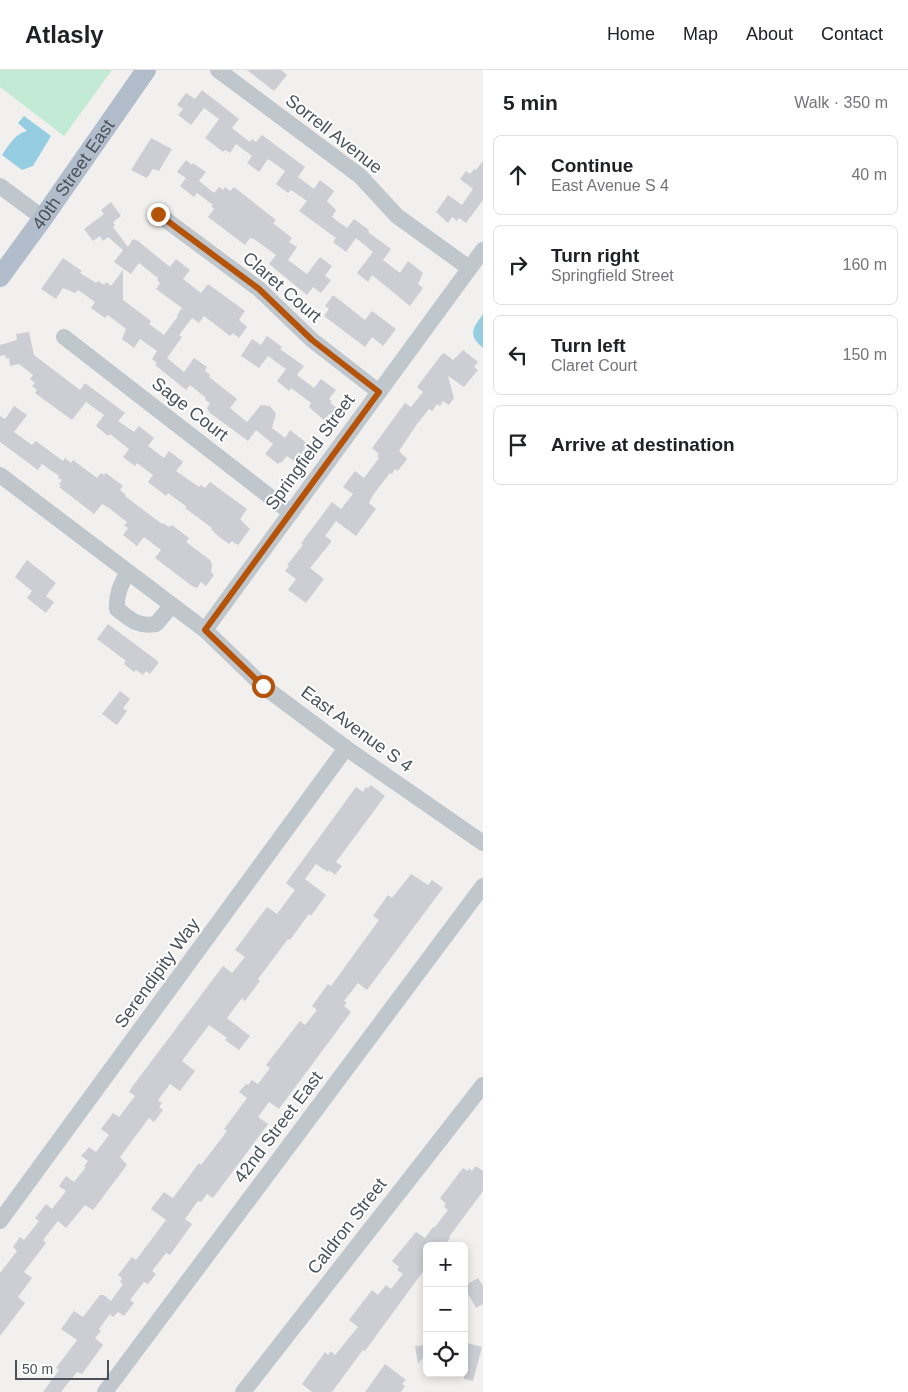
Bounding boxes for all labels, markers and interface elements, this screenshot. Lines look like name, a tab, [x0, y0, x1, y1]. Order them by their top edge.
text: Atlasly	[25, 21, 104, 48]
text: Home	[607, 24, 655, 44]
text: Map	[683, 24, 718, 44]
text: About	[746, 24, 793, 44]
text: Contact	[821, 24, 883, 44]
street label: Sorrell Avenue	[282, 90, 386, 178]
text: 5 min	[503, 91, 558, 114]
text: Walk · 350 m	[794, 94, 888, 111]
street label: 40th Street East	[28, 116, 118, 233]
text: Continue	[551, 155, 633, 176]
icon: ahead	[504, 161, 532, 189]
text: 40 m	[851, 166, 887, 183]
text: East Avenue S 4	[551, 177, 669, 194]
route end	[147, 203, 170, 226]
text: Turn right	[551, 245, 639, 266]
street label: Claret Court	[239, 248, 325, 326]
icon: right	[504, 251, 532, 279]
text: 160 m	[843, 256, 887, 273]
text: Springfield Street	[551, 267, 674, 284]
text: Turn left	[551, 335, 626, 356]
icon: left	[504, 341, 532, 369]
text: 150 m	[843, 346, 887, 363]
text: Claret Court	[551, 357, 637, 374]
street label: Sage Court	[148, 373, 232, 445]
street label: Springfield Street	[261, 390, 359, 514]
icon: arrive	[504, 431, 532, 459]
text: Arrive at destination	[551, 434, 735, 455]
route start	[252, 675, 275, 698]
street label: East Avenue S 4	[297, 682, 417, 776]
street label: Serendipity Way	[111, 914, 203, 1032]
street label: 42nd Street East	[230, 1067, 326, 1187]
street label: Caldron Street	[303, 1174, 391, 1278]
map controls	[423, 1242, 468, 1377]
button: +	[423, 1242, 468, 1287]
button: −	[423, 1287, 468, 1332]
button: locate	[423, 1332, 468, 1377]
scale bar	[15, 1357, 109, 1380]
text: 50 m	[22, 1361, 53, 1377]

